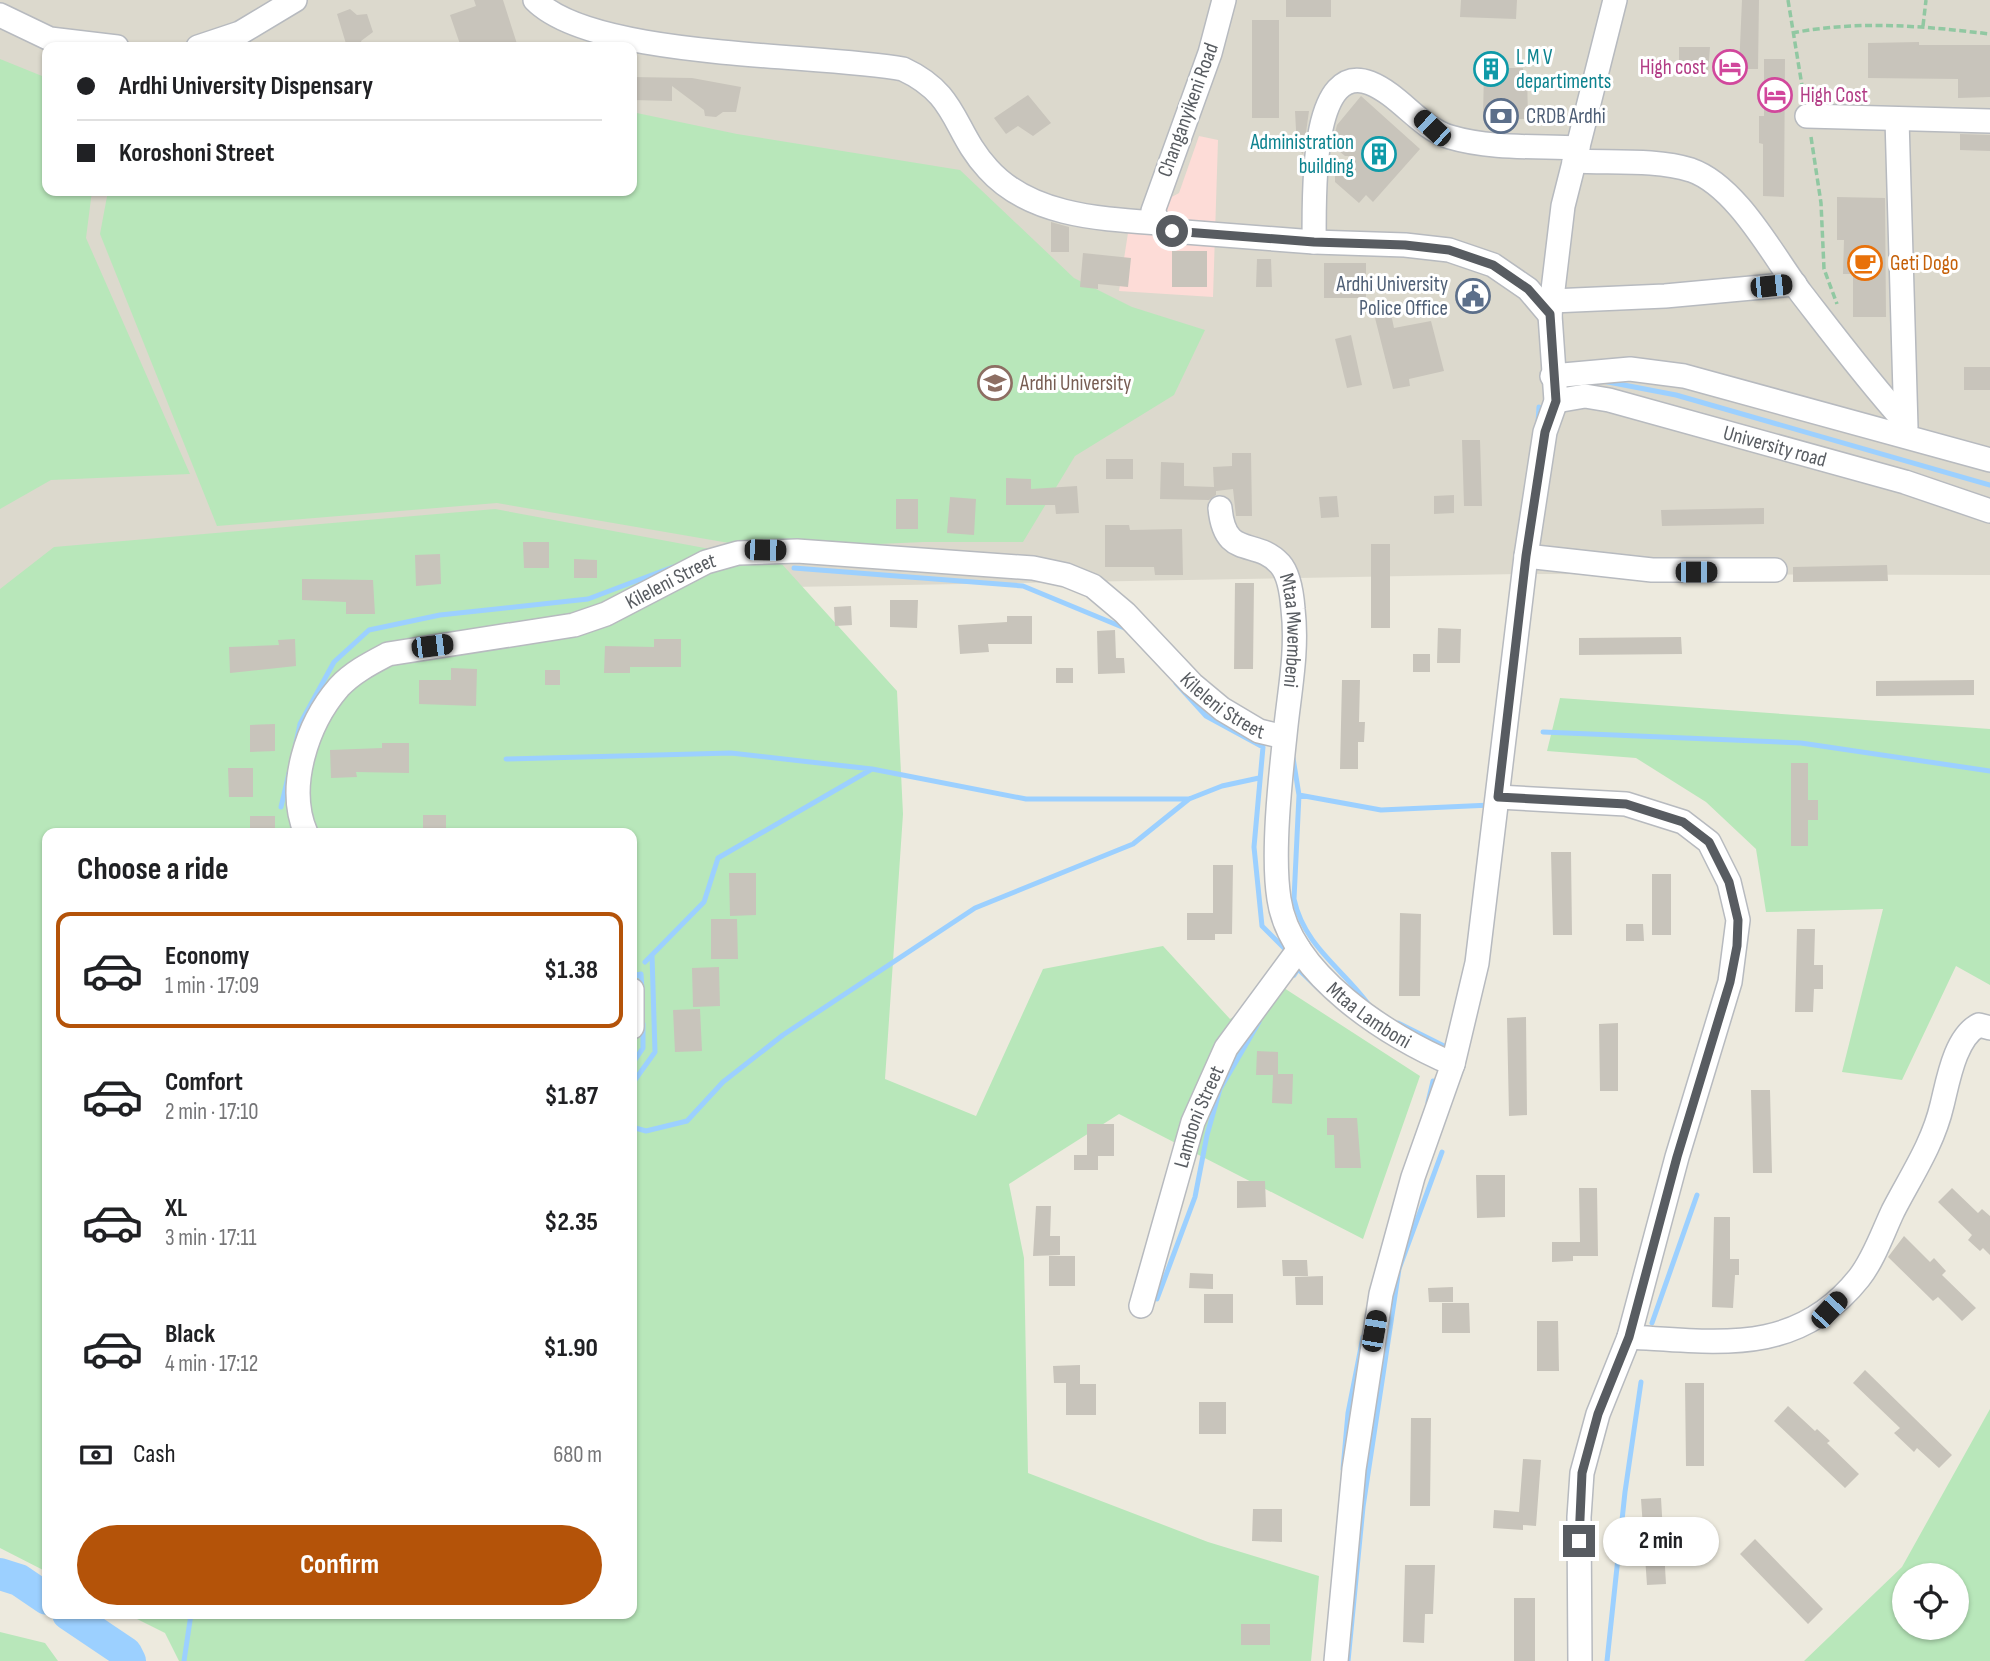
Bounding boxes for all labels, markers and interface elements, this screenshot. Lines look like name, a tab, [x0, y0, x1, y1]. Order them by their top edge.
street label: Changanyikeni Road	[1152, 40, 1224, 180]
place label: L M V departiments	[1516, 45, 1611, 94]
hotel icon: High cost	[1711, 48, 1749, 86]
building icon: L M V departiments	[1472, 50, 1510, 88]
place label: High cost	[1640, 55, 1706, 80]
text: Ardhi University Dispensary	[119, 71, 373, 102]
hotel icon: High Cost	[1756, 76, 1794, 114]
place label: High Cost	[1800, 83, 1868, 108]
bank icon: CRDB Ardhi	[1482, 97, 1520, 135]
place label: CRDB Ardhi	[1526, 104, 1606, 129]
car	[1410, 106, 1455, 150]
place label: Administration building	[1250, 130, 1354, 179]
building icon: Administration building	[1360, 135, 1398, 173]
text: Koroshoni Street	[119, 138, 274, 169]
route start	[1156, 215, 1188, 247]
cafe icon: Geti Dogo	[1846, 244, 1884, 282]
place label: Geti Dogo	[1890, 251, 1959, 276]
place label: Ardhi University Police Office	[1336, 272, 1448, 321]
car	[1750, 273, 1793, 299]
public building icon: Ardhi University Police Office	[1454, 277, 1492, 315]
school or university icon: Ardhi University	[976, 364, 1014, 402]
place label: Ardhi University	[1019, 371, 1131, 396]
street label: University road	[1721, 420, 1829, 472]
car	[744, 539, 787, 561]
street label: Kileleni Street	[621, 547, 718, 614]
car	[1676, 562, 1718, 583]
street label: Mtaa Mwembeni	[1274, 570, 1307, 689]
car	[410, 633, 455, 659]
street label: Kileleni Street	[1175, 667, 1267, 744]
text: Choose a ride	[77, 850, 229, 889]
icon: car	[81, 939, 144, 1002]
text: Economy	[165, 941, 249, 972]
text: $1.38	[544, 955, 598, 986]
text: 1 min · 17:09	[165, 972, 259, 1000]
street label: Mtaa Lamboni	[1322, 976, 1416, 1054]
street label: Lamboni Street	[1168, 1062, 1229, 1171]
icon: car	[81, 1065, 144, 1128]
text: Comfort	[165, 1067, 243, 1098]
text: $1.87	[544, 1081, 598, 1112]
text: 2 min · 17:10	[165, 1098, 259, 1126]
icon: car	[81, 1191, 144, 1254]
text: XL	[165, 1193, 187, 1224]
text: $2.35	[544, 1207, 598, 1238]
text: 3 min · 17:11	[165, 1224, 257, 1252]
car	[1807, 1287, 1852, 1333]
car	[1361, 1308, 1388, 1354]
icon: car	[81, 1317, 144, 1380]
text: Black	[165, 1319, 215, 1350]
text: $1.90	[544, 1333, 598, 1364]
text: 4 min · 17:12	[165, 1350, 258, 1378]
icon: cash	[77, 1436, 115, 1474]
text: Cash	[133, 1439, 176, 1470]
text: 680 m	[553, 1441, 602, 1469]
callout: 2 min	[1604, 1516, 1719, 1566]
button: Confirm	[77, 1525, 602, 1605]
route end	[1563, 1525, 1595, 1557]
text: 2 min	[1639, 1527, 1683, 1555]
map controls	[1892, 1563, 1969, 1640]
button: locate	[1892, 1563, 1969, 1640]

